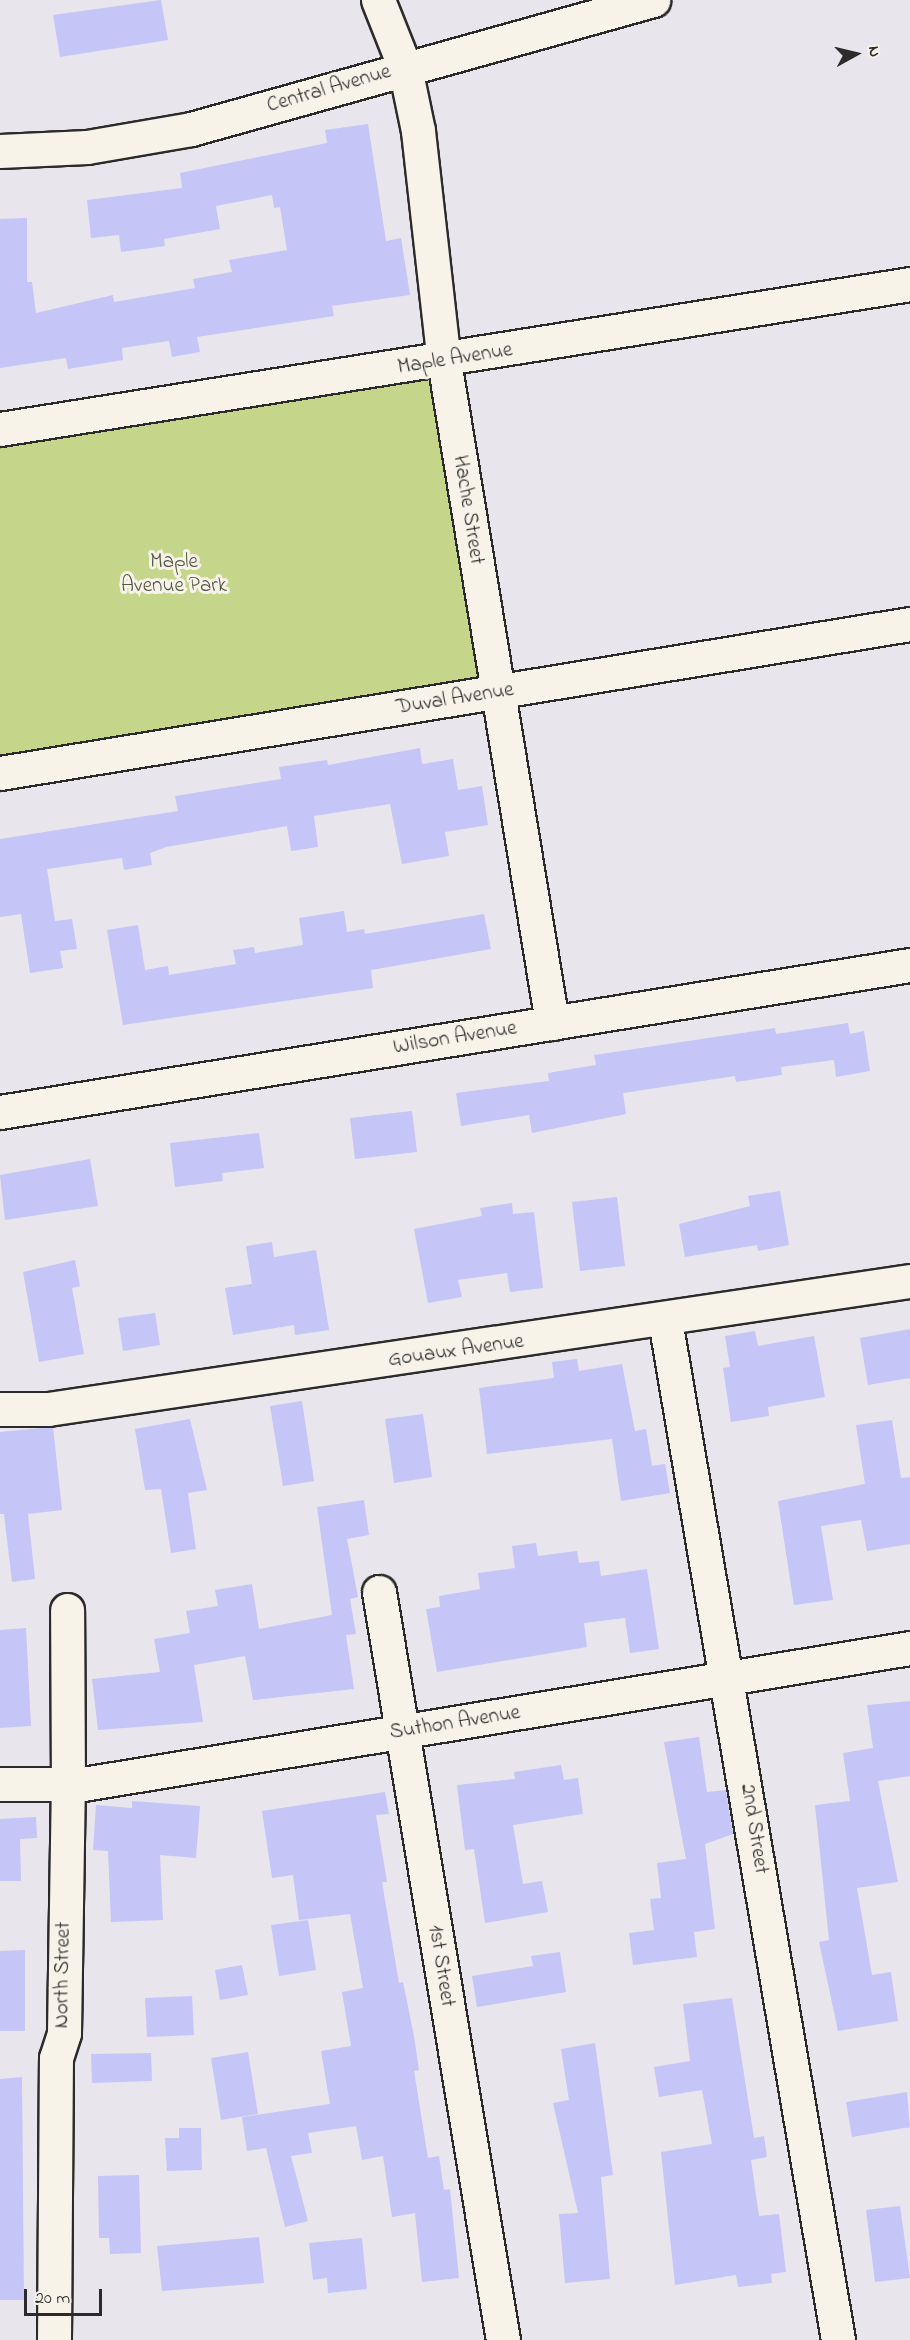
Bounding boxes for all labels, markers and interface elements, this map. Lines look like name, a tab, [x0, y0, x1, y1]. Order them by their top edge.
north arrow	[826, 24, 886, 84]
text: N	[861, 44, 886, 59]
street label: Central Avenue	[264, 59, 394, 119]
street label: Maple Avenue	[396, 337, 514, 381]
street label: Hache Street	[447, 453, 489, 567]
park label: Maple Avenue Park	[121, 549, 227, 599]
street label: Duval Avenue	[395, 677, 515, 721]
street label: Wilson Avenue	[391, 1016, 519, 1060]
street label: Gouaux Avenue	[387, 1329, 525, 1373]
street label: Suthon Avenue	[388, 1700, 522, 1746]
street label: 2nd Street	[734, 1782, 774, 1876]
street label: North Street	[49, 1921, 77, 2029]
street label: 1st Street	[422, 1923, 460, 2009]
scale bar	[27, 2277, 105, 2315]
text: 20 m	[35, 2286, 70, 2312]

